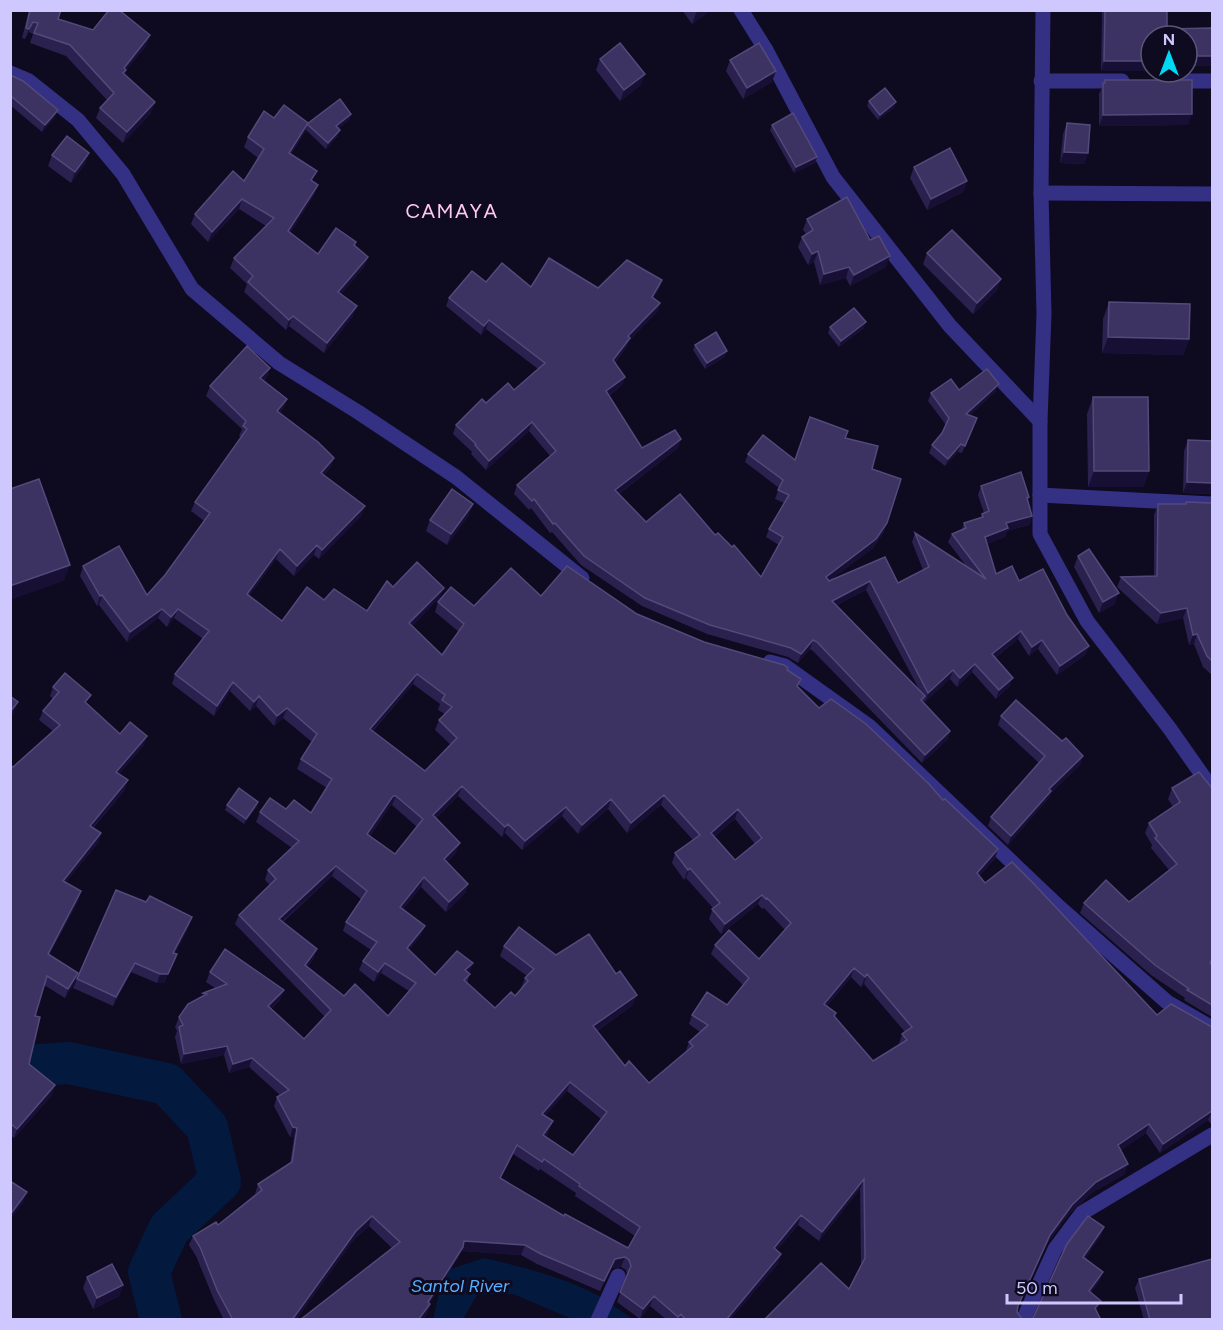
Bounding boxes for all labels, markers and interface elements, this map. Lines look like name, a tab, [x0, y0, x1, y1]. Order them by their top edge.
north arrow	[1139, 24, 1199, 84]
text: N	[1163, 30, 1175, 49]
district label: CAMAYA	[406, 199, 498, 223]
scale bar	[1007, 1267, 1181, 1305]
water label: Santol River	[411, 1275, 510, 1297]
text: 50 m	[1016, 1277, 1058, 1299]

